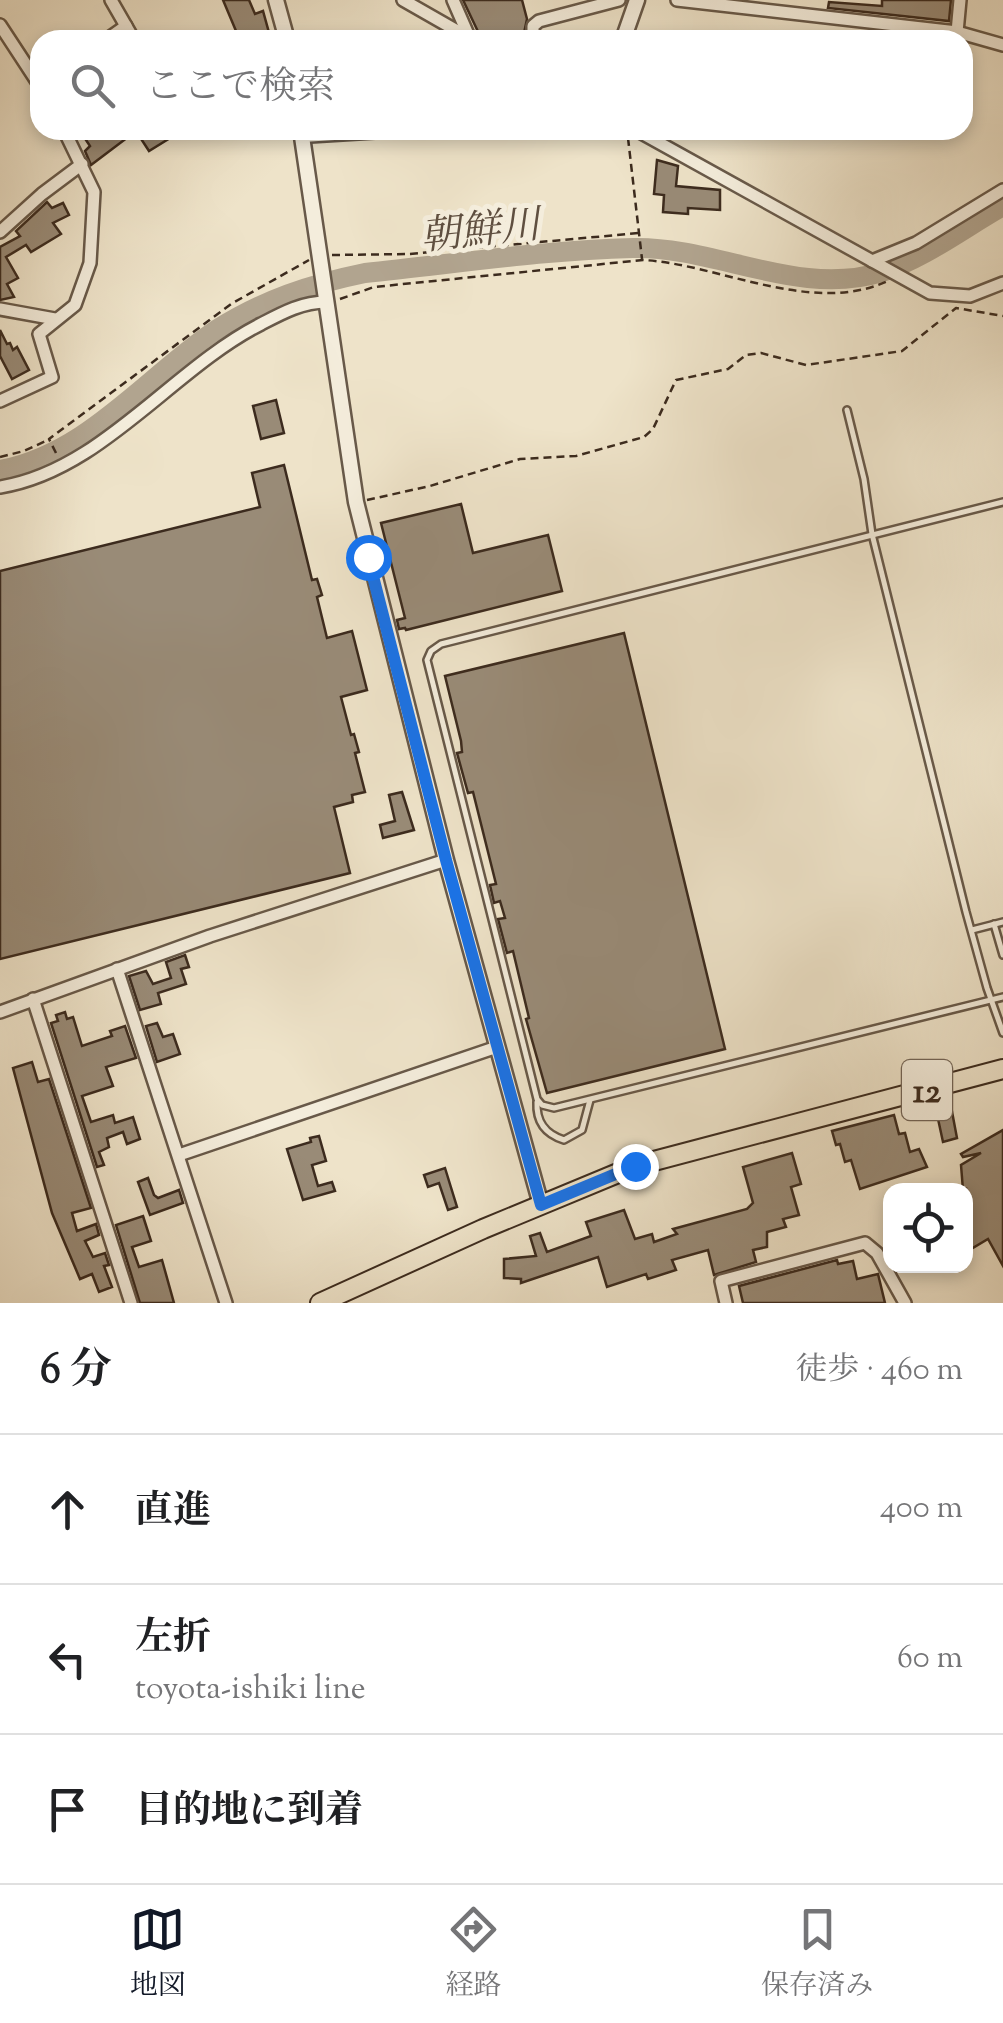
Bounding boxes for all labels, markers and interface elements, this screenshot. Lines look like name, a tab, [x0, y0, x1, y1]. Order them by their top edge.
search box	[30, 30, 973, 140]
icon: search	[65, 58, 120, 113]
text: ここで検索	[145, 62, 335, 116]
water label: 朝鮮川	[418, 198, 547, 268]
route start	[346, 535, 392, 581]
road number: 12	[902, 1060, 952, 1120]
route end	[613, 1144, 659, 1190]
map controls	[883, 1183, 973, 1273]
button: locate	[883, 1183, 973, 1273]
text: 6 分	[40, 1342, 112, 1402]
text: 徒歩 · 460 m	[795, 1348, 963, 1394]
icon: ahead	[40, 1482, 95, 1537]
text: 直進	[135, 1486, 211, 1540]
text: 400 m	[880, 1486, 963, 1532]
text: 左折	[135, 1613, 211, 1667]
icon: left	[40, 1632, 95, 1687]
text: 60 m	[897, 1636, 963, 1682]
text: toyota-ishiki line	[135, 1667, 366, 1713]
icon: arrive	[40, 1782, 95, 1837]
text: 目的地に到着	[135, 1786, 363, 1840]
tab: 地図	[130, 1902, 186, 2007]
tab: 経路	[445, 1902, 501, 2007]
tab: 保存済み	[761, 1902, 873, 2007]

